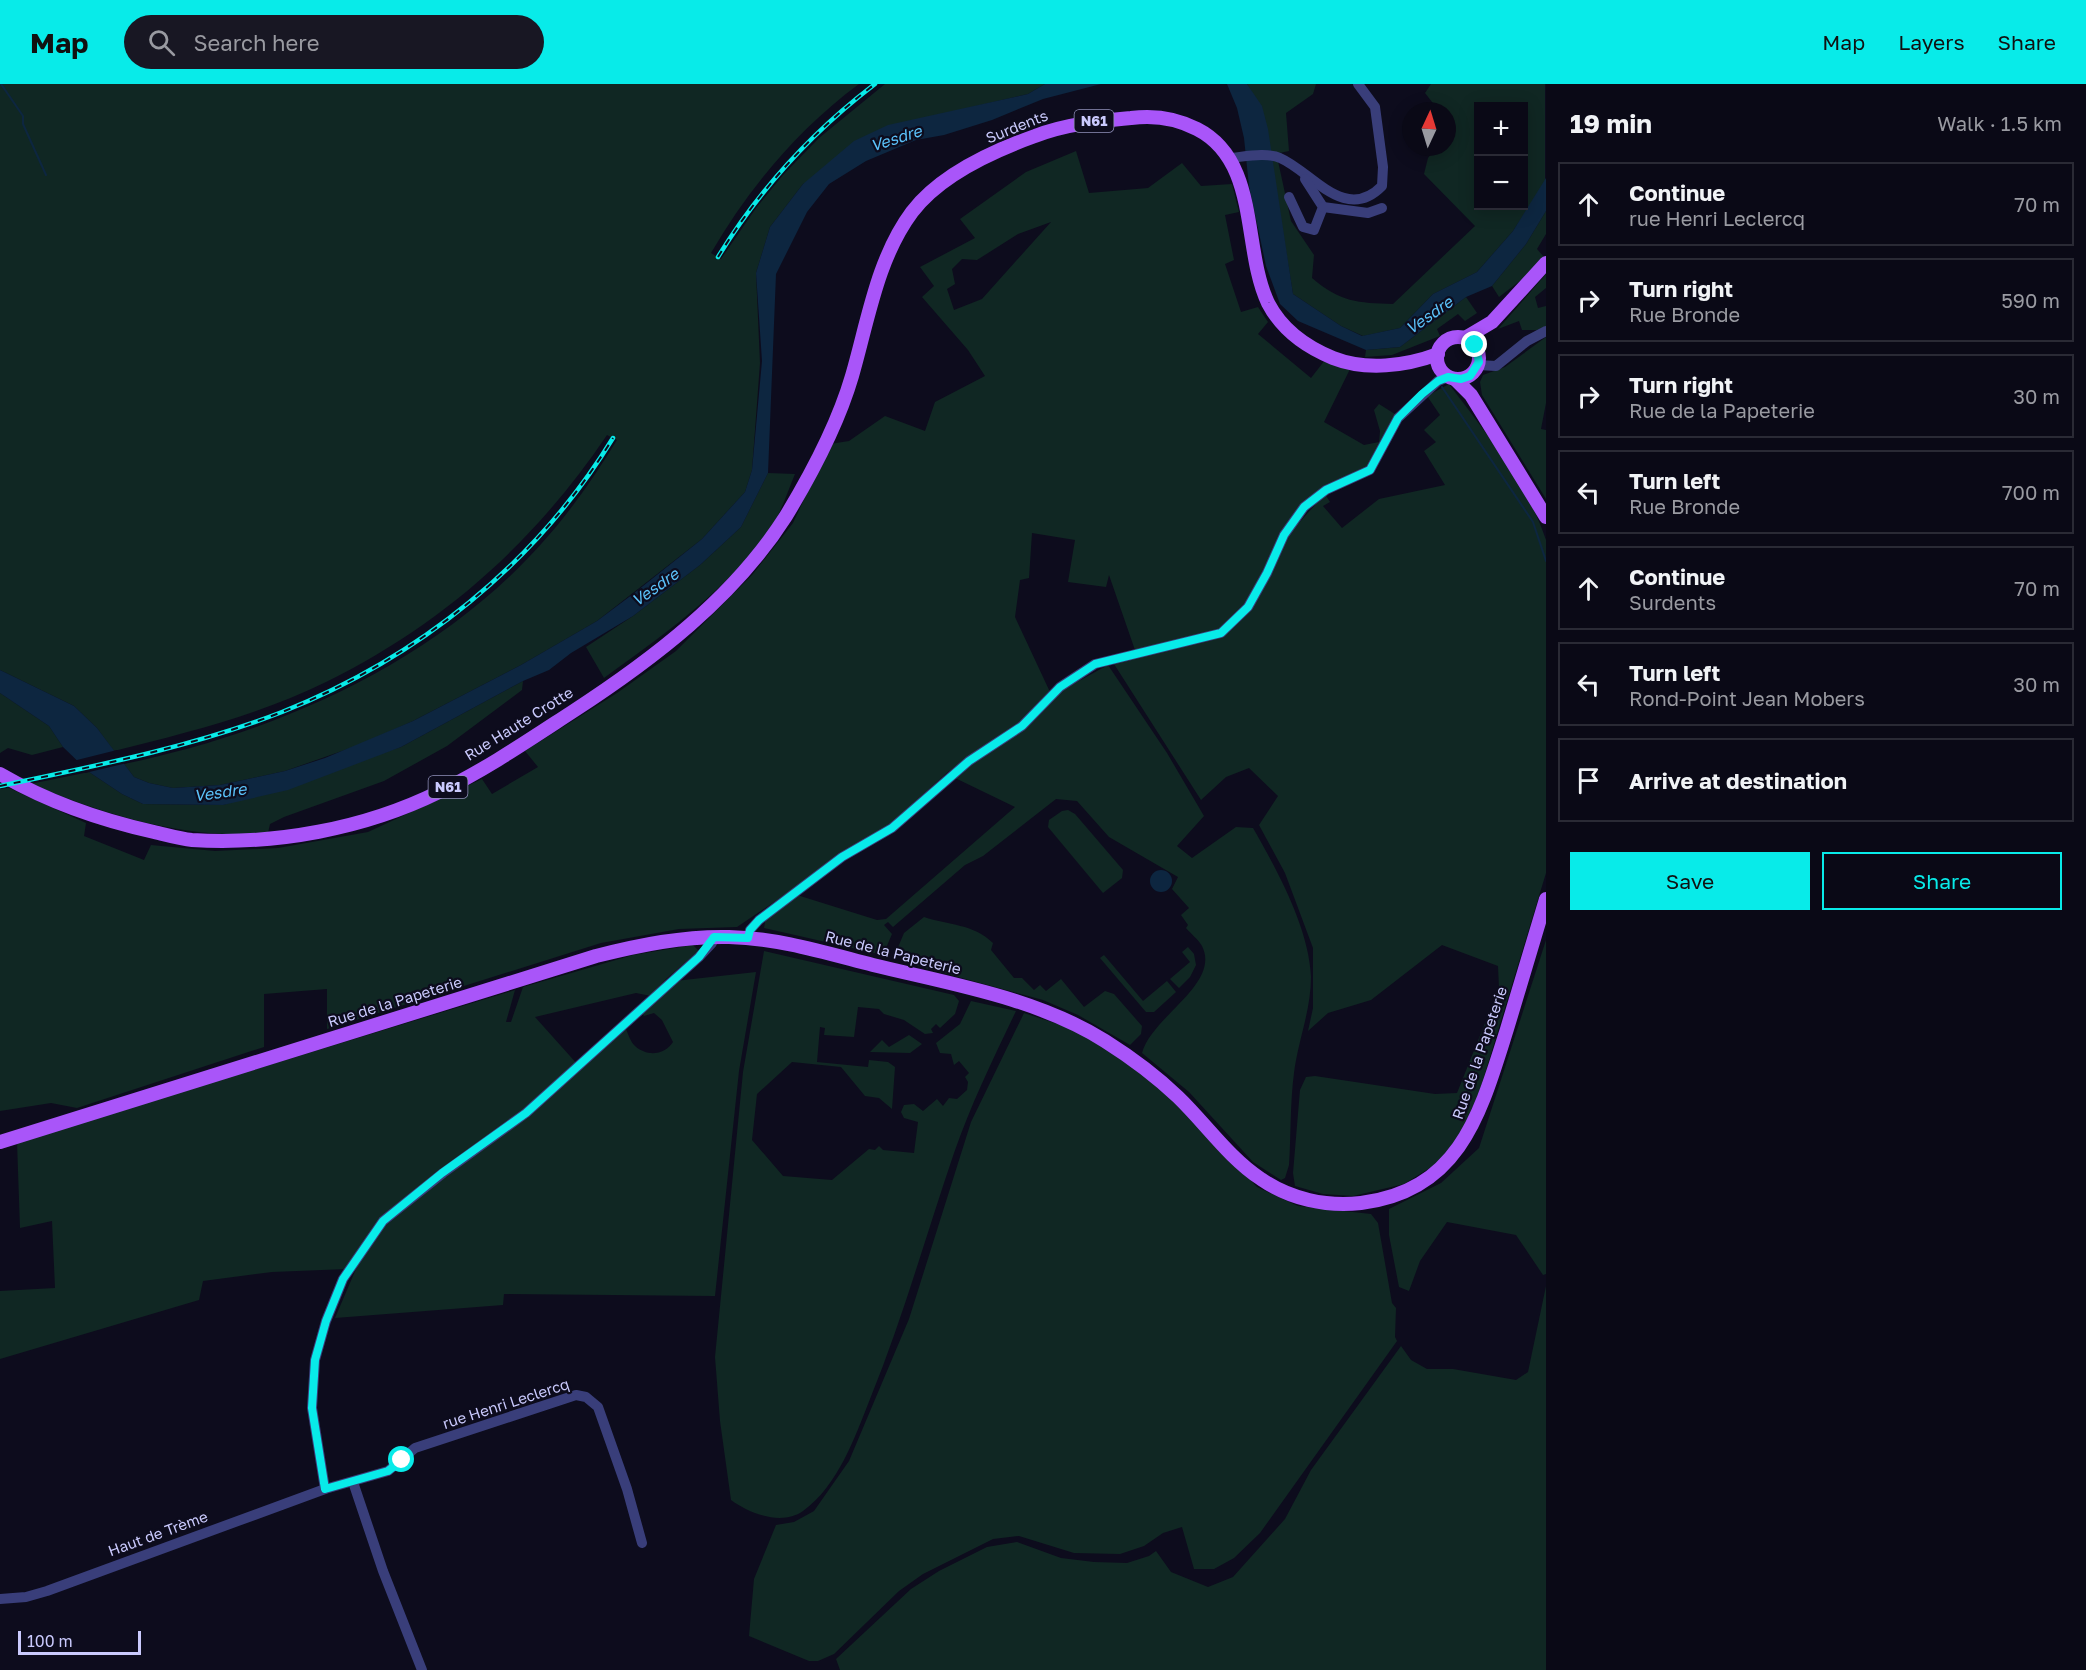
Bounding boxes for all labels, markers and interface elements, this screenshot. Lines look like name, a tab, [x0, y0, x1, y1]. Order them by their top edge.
search box	[124, 15, 544, 69]
text: Map	[30, 26, 88, 59]
icon: search	[145, 26, 178, 59]
text: Search here	[193, 29, 319, 56]
text: Map	[1822, 29, 1865, 55]
text: Layers	[1898, 29, 1965, 55]
text: Share	[1998, 29, 2056, 55]
north arrow	[1402, 102, 1456, 156]
map controls	[1474, 102, 1528, 210]
button: +	[1474, 102, 1528, 156]
street label: Surdents	[983, 105, 1050, 147]
text: 19 min	[1570, 108, 1652, 139]
road number: N61	[1074, 110, 1114, 132]
text: Walk · 1.5 km	[1937, 111, 2062, 135]
water label: Vesdre	[868, 120, 926, 156]
button: −	[1474, 156, 1528, 210]
text: Continue	[1629, 179, 1725, 206]
icon: ahead	[1572, 188, 1605, 221]
text: 70 m	[2014, 192, 2060, 216]
text: rue Henri Leclercq	[1629, 206, 1805, 230]
text: Turn right	[1629, 275, 1733, 302]
icon: right	[1572, 284, 1605, 317]
text: 590 m	[2001, 288, 2060, 312]
water label: Vesdre	[1402, 291, 1458, 338]
text: Rue Bronde	[1629, 302, 1740, 326]
route end	[1461, 331, 1487, 357]
text: Turn right	[1629, 371, 1733, 398]
icon: right	[1572, 380, 1605, 413]
text: 30 m	[2013, 384, 2060, 408]
text: Rue de la Papeterie	[1629, 398, 1815, 422]
text: Turn left	[1629, 467, 1720, 494]
icon: left	[1572, 476, 1605, 509]
text: 700 m	[2002, 480, 2060, 504]
text: Rue Bronde	[1629, 494, 1740, 518]
water label: Vesdre	[628, 563, 684, 610]
text: Continue	[1629, 563, 1725, 590]
icon: ahead	[1572, 572, 1605, 605]
text: 70 m	[2014, 576, 2060, 600]
text: Surdents	[1629, 590, 1716, 614]
text: Turn left	[1629, 659, 1720, 686]
icon: left	[1572, 668, 1605, 701]
text: 30 m	[2013, 672, 2060, 696]
street label: Rue Haute Crotte	[461, 682, 576, 764]
text: Rond-Point Jean Mobers	[1629, 686, 1865, 710]
icon: arrive	[1572, 764, 1605, 797]
text: Arrive at destination	[1629, 767, 1847, 794]
road number: N61	[428, 776, 468, 798]
water label: Vesdre	[192, 778, 249, 806]
button: Save	[1570, 852, 1810, 910]
button: Share	[1822, 852, 2062, 910]
street label: Rue de la Papeterie	[823, 926, 963, 978]
street label: Rue de la Papeterie	[325, 972, 464, 1030]
street label: Rue de la Papeterie	[1448, 984, 1510, 1122]
street label: rue Henri Leclercq	[440, 1374, 571, 1432]
route start	[388, 1446, 414, 1472]
street label: Haut de Trème	[105, 1507, 210, 1559]
scale bar	[18, 1628, 141, 1656]
text: 100 m	[27, 1631, 73, 1651]

